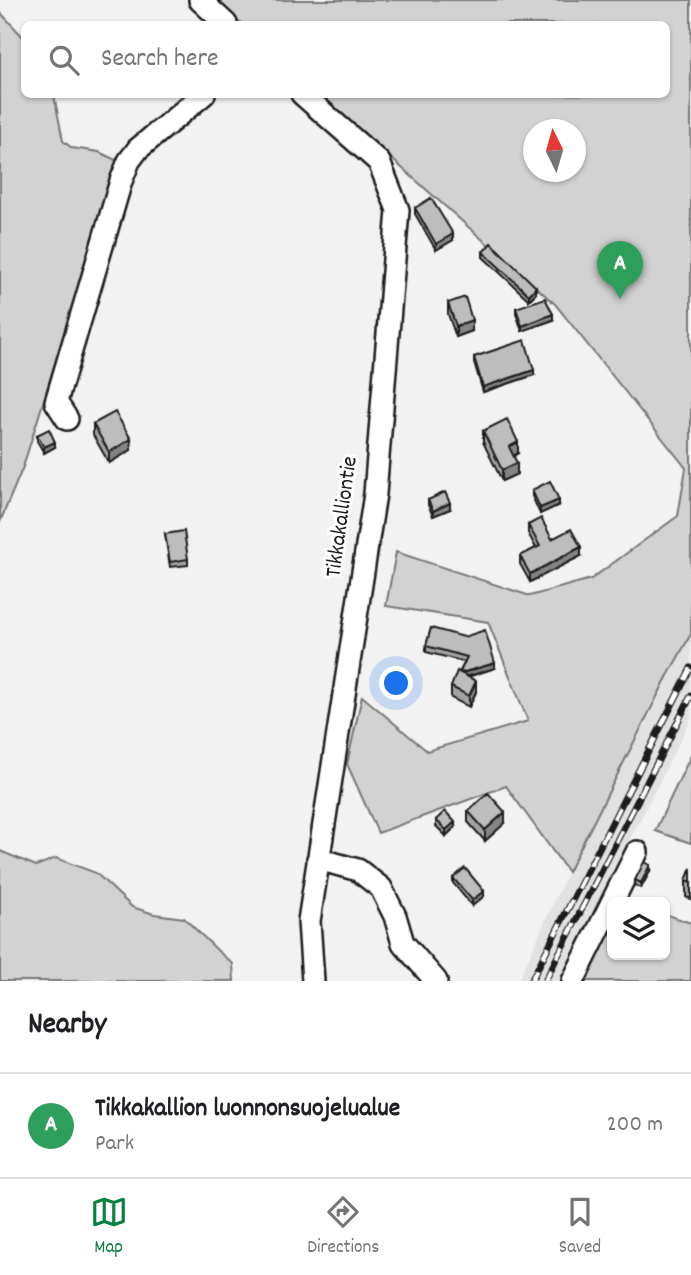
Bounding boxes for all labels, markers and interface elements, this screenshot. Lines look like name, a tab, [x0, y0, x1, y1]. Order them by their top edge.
search box	[21, 21, 670, 98]
icon: search	[45, 41, 83, 79]
text: Search here	[101, 41, 219, 78]
north arrow	[523, 119, 586, 182]
pin: A	[597, 241, 643, 299]
street label: Tikkakalliontie	[318, 454, 368, 580]
your location	[379, 666, 413, 700]
map controls	[607, 897, 670, 960]
button: layers	[607, 897, 670, 960]
text: Nearby	[28, 1005, 106, 1048]
text: Tikkakallion luonnonsuojelualue	[95, 1091, 400, 1128]
text: A	[45, 1109, 57, 1142]
text: 200 m	[607, 1109, 663, 1142]
text: Park	[95, 1128, 134, 1161]
tab: Map	[90, 1193, 128, 1262]
tab: Directions	[307, 1193, 379, 1262]
tab: Saved	[559, 1193, 601, 1262]

